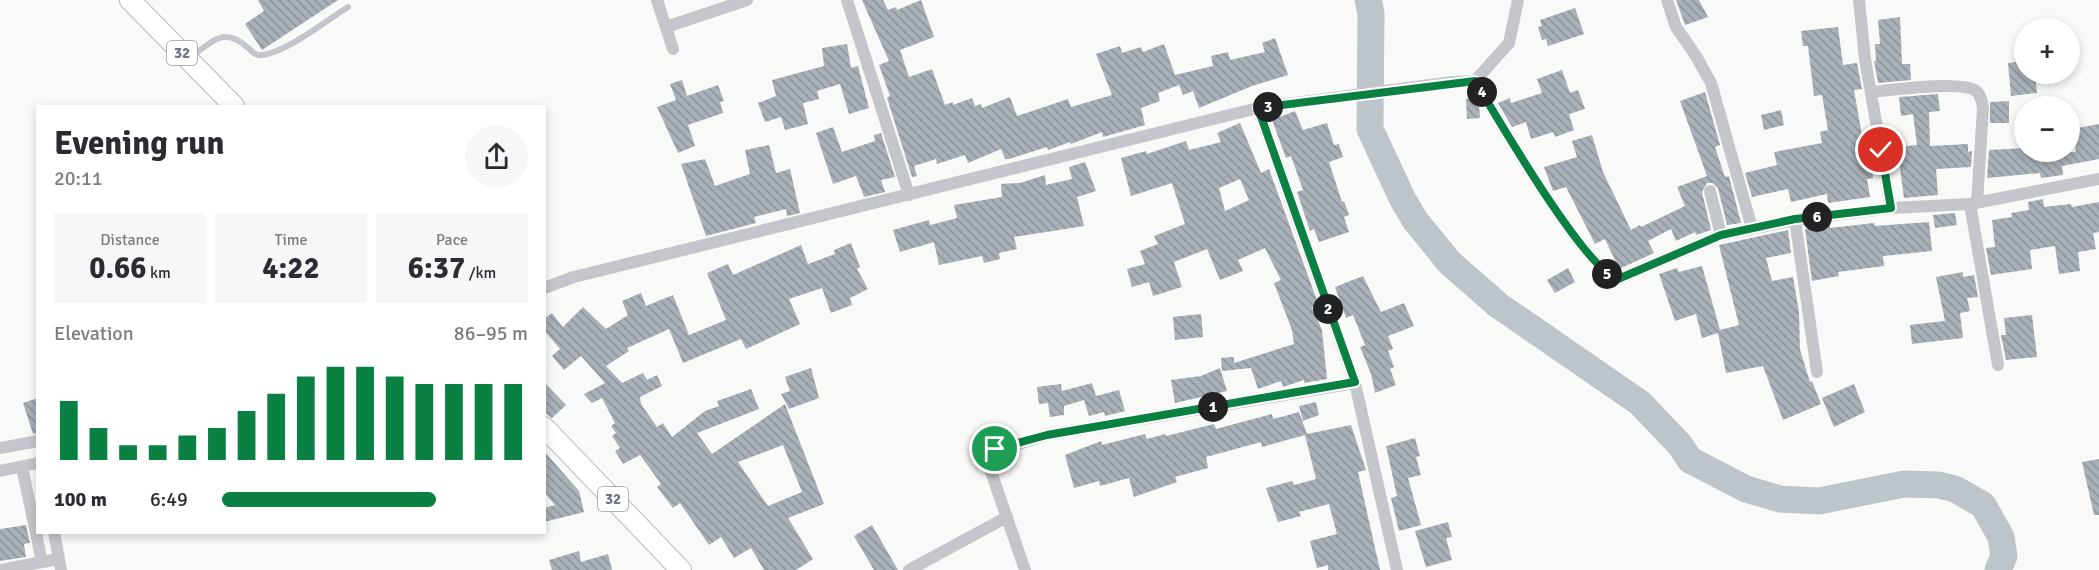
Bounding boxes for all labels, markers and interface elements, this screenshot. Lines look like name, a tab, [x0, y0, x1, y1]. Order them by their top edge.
map controls	[2014, 18, 2080, 162]
button: +	[2014, 18, 2080, 84]
road number: 32	[167, 41, 197, 65]
pin: 4	[1467, 77, 1497, 107]
text: 4	[1478, 82, 1486, 102]
pin: 3	[1253, 92, 1283, 122]
button: −	[2014, 96, 2080, 162]
text: 3	[1264, 97, 1272, 117]
text: Evening run	[54, 123, 224, 164]
pin	[1855, 124, 1906, 175]
button: share	[465, 125, 528, 188]
icon: check	[1864, 133, 1897, 166]
text: 20:11	[54, 166, 103, 191]
pin: 6	[1802, 202, 1832, 232]
text: 6	[1813, 207, 1821, 227]
text: Distance	[100, 230, 160, 250]
text: Time	[275, 230, 307, 250]
text: Pace	[436, 230, 468, 250]
text: 0.66	[89, 250, 146, 287]
text: 4:22	[262, 250, 320, 287]
text: 6:37	[408, 250, 465, 287]
pin: 5	[1592, 259, 1622, 289]
text: km	[146, 263, 171, 283]
text: /km	[465, 263, 496, 283]
text: 5	[1603, 264, 1611, 284]
pin: 2	[1313, 294, 1343, 324]
text: 2	[1324, 299, 1332, 319]
text: Elevation	[54, 321, 134, 346]
text: 86–95 m	[454, 321, 528, 346]
pin: 1	[1198, 392, 1228, 422]
text: 1	[1209, 397, 1217, 417]
pin	[969, 423, 1020, 474]
icon: arrive	[978, 432, 1011, 465]
text: 100 m	[54, 487, 107, 512]
text: 6:49	[150, 487, 188, 512]
road number: 32	[598, 487, 628, 511]

